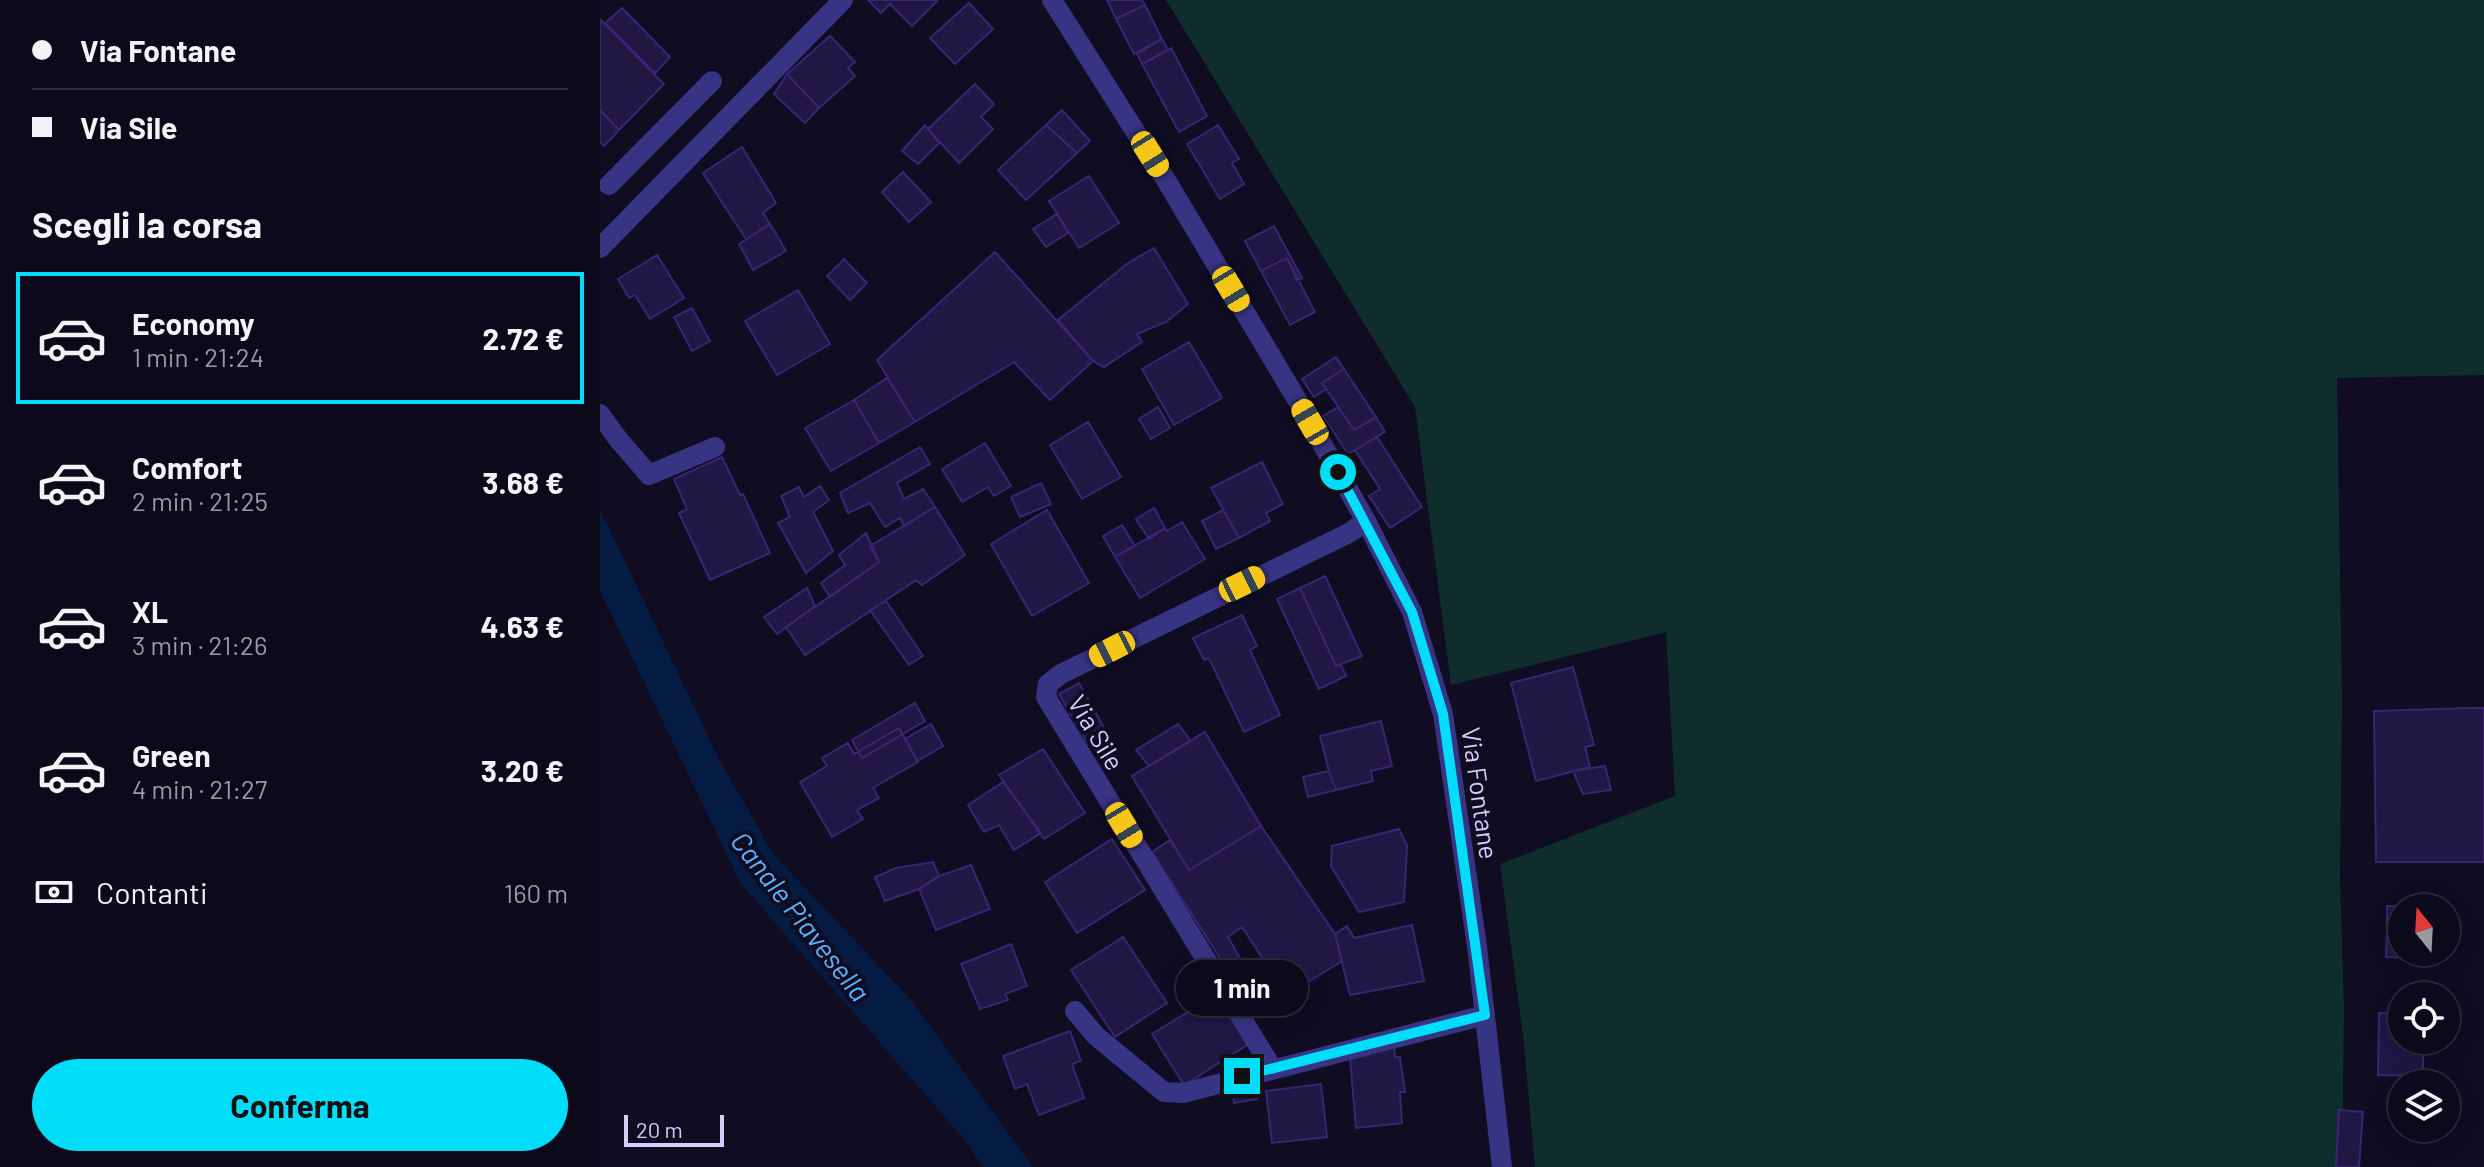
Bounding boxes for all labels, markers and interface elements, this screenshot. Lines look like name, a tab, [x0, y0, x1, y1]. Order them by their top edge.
text: Via Fontane	[80, 32, 236, 68]
text: Via Sile	[80, 109, 177, 145]
car	[1127, 127, 1173, 181]
text: Scegli la corsa	[32, 202, 262, 245]
car	[1208, 262, 1254, 316]
icon: car	[36, 302, 108, 374]
text: Economy	[132, 305, 255, 341]
text: 2.72 €	[482, 320, 564, 356]
text: 1 min · 21:24	[132, 341, 264, 372]
car	[1288, 395, 1332, 449]
icon: car	[36, 446, 108, 518]
text: Comfort	[132, 449, 242, 485]
route start	[1320, 454, 1356, 490]
text: 3.68 €	[482, 464, 564, 500]
text: 2 min · 21:25	[132, 485, 268, 516]
car	[1215, 563, 1269, 605]
icon: car	[36, 590, 108, 662]
text: XL	[132, 593, 168, 629]
text: 4.63 €	[480, 608, 564, 644]
car	[1085, 627, 1139, 671]
text: 3 min · 21:26	[132, 629, 267, 660]
street label: Via Sile	[1063, 689, 1131, 775]
street label: Via Fontane	[1456, 725, 1506, 861]
icon: car	[36, 734, 108, 806]
text: Green	[132, 737, 211, 773]
text: 3.20 €	[481, 752, 564, 788]
text: 4 min · 21:27	[132, 773, 267, 804]
car	[1101, 798, 1147, 852]
water label: Canale Piavesella	[724, 824, 878, 1008]
icon: cash	[32, 870, 76, 914]
text: Contanti	[96, 874, 208, 910]
text: 160 m	[504, 877, 568, 908]
north arrow	[2388, 894, 2460, 966]
map controls	[2388, 894, 2460, 1142]
callout: 1 min	[1176, 960, 1308, 1016]
text: 1 min	[1214, 972, 1270, 1003]
button: locate	[2388, 982, 2460, 1054]
route end	[1224, 1058, 1260, 1094]
button: Conferma	[32, 1059, 568, 1151]
button: layers	[2388, 1070, 2460, 1142]
scale bar	[624, 1111, 724, 1147]
text: 20 m	[636, 1116, 683, 1142]

